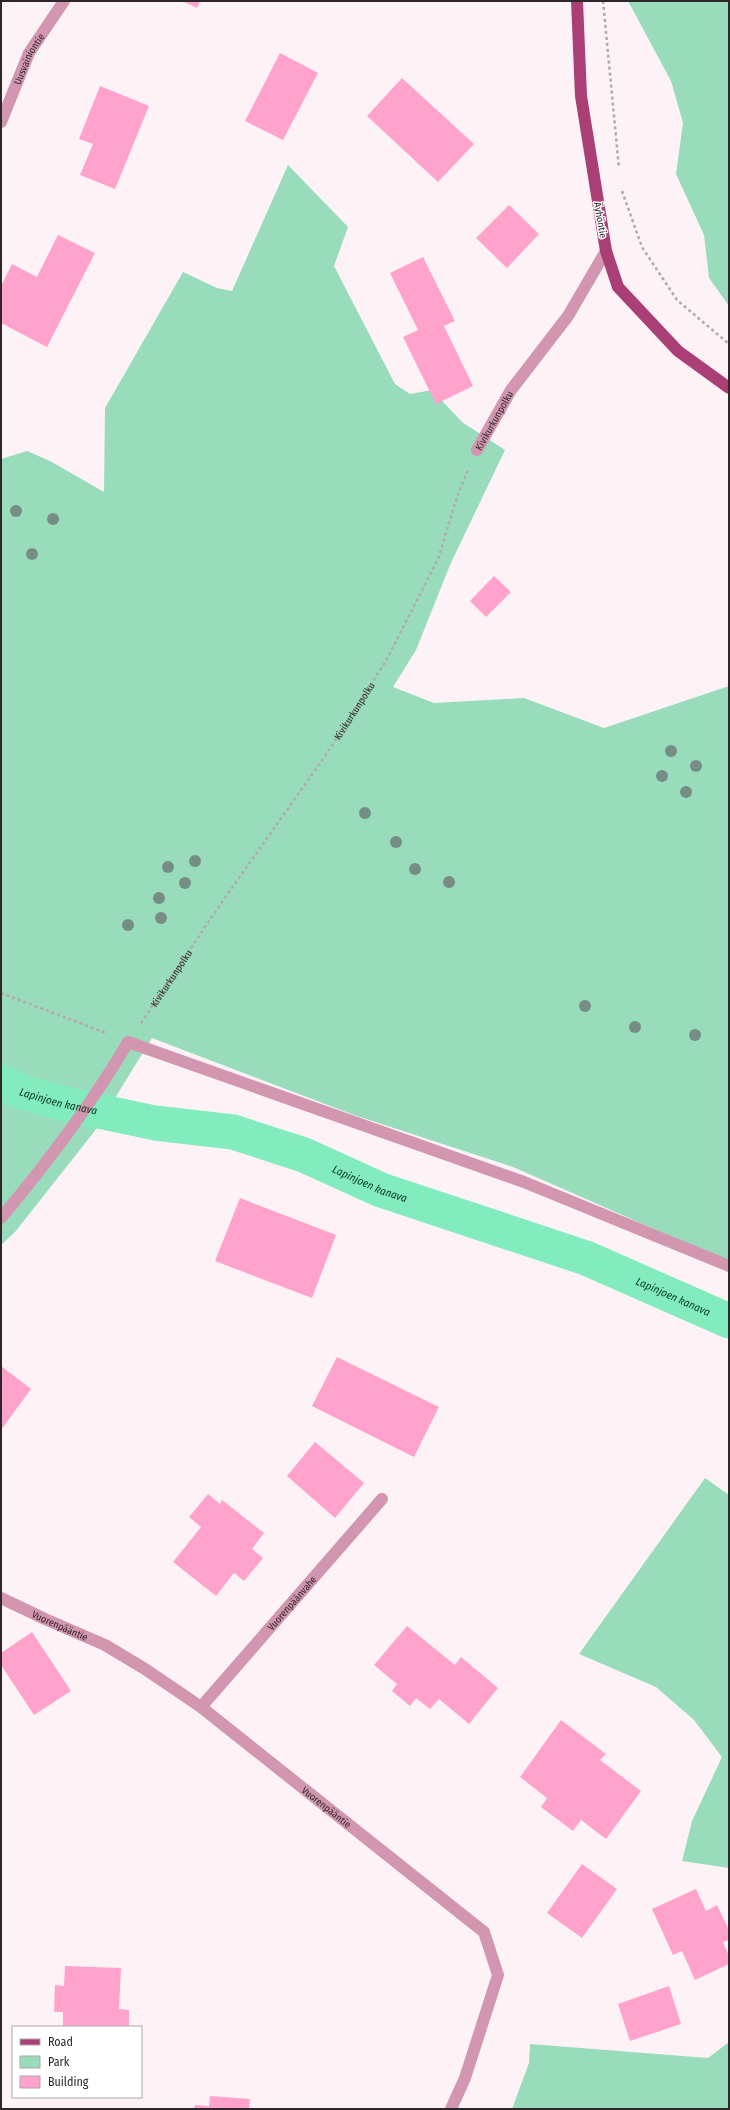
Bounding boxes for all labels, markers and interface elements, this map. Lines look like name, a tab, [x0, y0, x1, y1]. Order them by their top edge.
street label: Uusvainiontie	[12, 31, 47, 87]
street label: Äyhöntie	[591, 201, 610, 239]
street label: Kivikurkunpolku	[473, 389, 516, 453]
street label: Kivikurkunpolku	[332, 680, 378, 742]
street label: Kivikurkunpolku	[148, 948, 195, 1010]
water label: Lapinjoen kanava	[18, 1086, 99, 1118]
water label: Lapinjoen kanava	[330, 1163, 409, 1205]
water label: Lapinjoen kanava	[634, 1275, 712, 1319]
street label: Vuorenpäänvahe	[265, 1574, 319, 1633]
street label: Vuorenpääntie	[30, 1609, 89, 1644]
street label: Vuorenpääntie	[299, 1784, 353, 1831]
legend	[12, 2026, 142, 2098]
text: Road	[48, 2035, 73, 2049]
text: Park	[48, 2055, 70, 2069]
text: Building	[48, 2075, 89, 2089]

